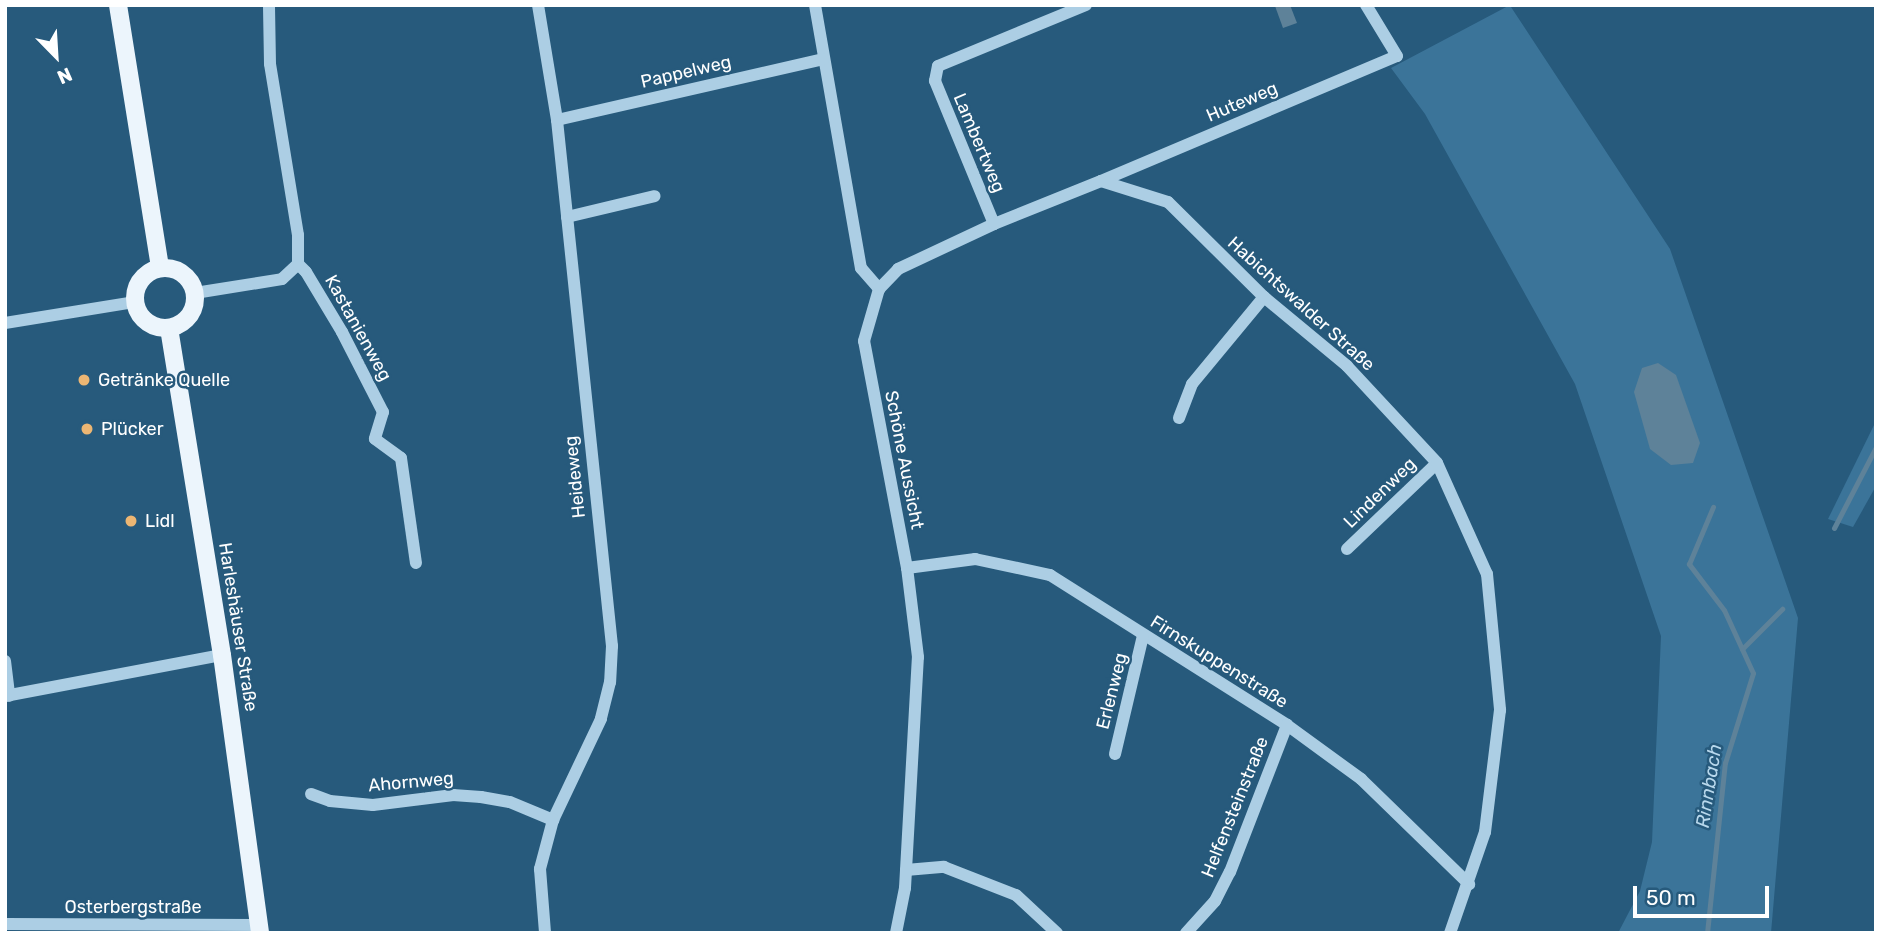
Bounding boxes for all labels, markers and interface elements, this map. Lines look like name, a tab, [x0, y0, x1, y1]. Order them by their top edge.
north arrow	[21, 21, 91, 91]
street label: Pappelweg	[639, 51, 733, 93]
text: N	[54, 62, 76, 89]
street label: Huteweg	[1203, 77, 1281, 127]
street label: Lambertweg	[948, 90, 1010, 196]
street label: Habichtswalder Straße	[1223, 232, 1379, 376]
street label: Kastanienweg	[320, 271, 396, 385]
place label: Getränke Quelle	[98, 369, 230, 391]
marker: Getränke Quelle	[76, 372, 92, 388]
street label: Schöne Aussicht	[880, 389, 928, 531]
place label: Plücker	[101, 418, 163, 440]
marker: Plücker	[79, 421, 95, 437]
street label: Heideweg	[560, 435, 590, 519]
street label: Lindenweg	[1339, 453, 1421, 533]
place label: Lidl	[145, 510, 175, 532]
marker: Lidl	[123, 513, 139, 529]
street label: Harleshäuser Straße	[214, 541, 262, 713]
street label: Firnskuppenstraße	[1146, 611, 1292, 713]
street label: Erlenweg	[1092, 651, 1132, 731]
street label: Helfensteinstraße	[1197, 733, 1273, 881]
water label: Rinnbach	[1691, 742, 1727, 830]
street label: Ahornweg	[367, 767, 455, 797]
scale bar	[1636, 872, 1772, 916]
text: 50 m	[1646, 885, 1696, 910]
street label: Osterbergstraße	[64, 896, 202, 918]

